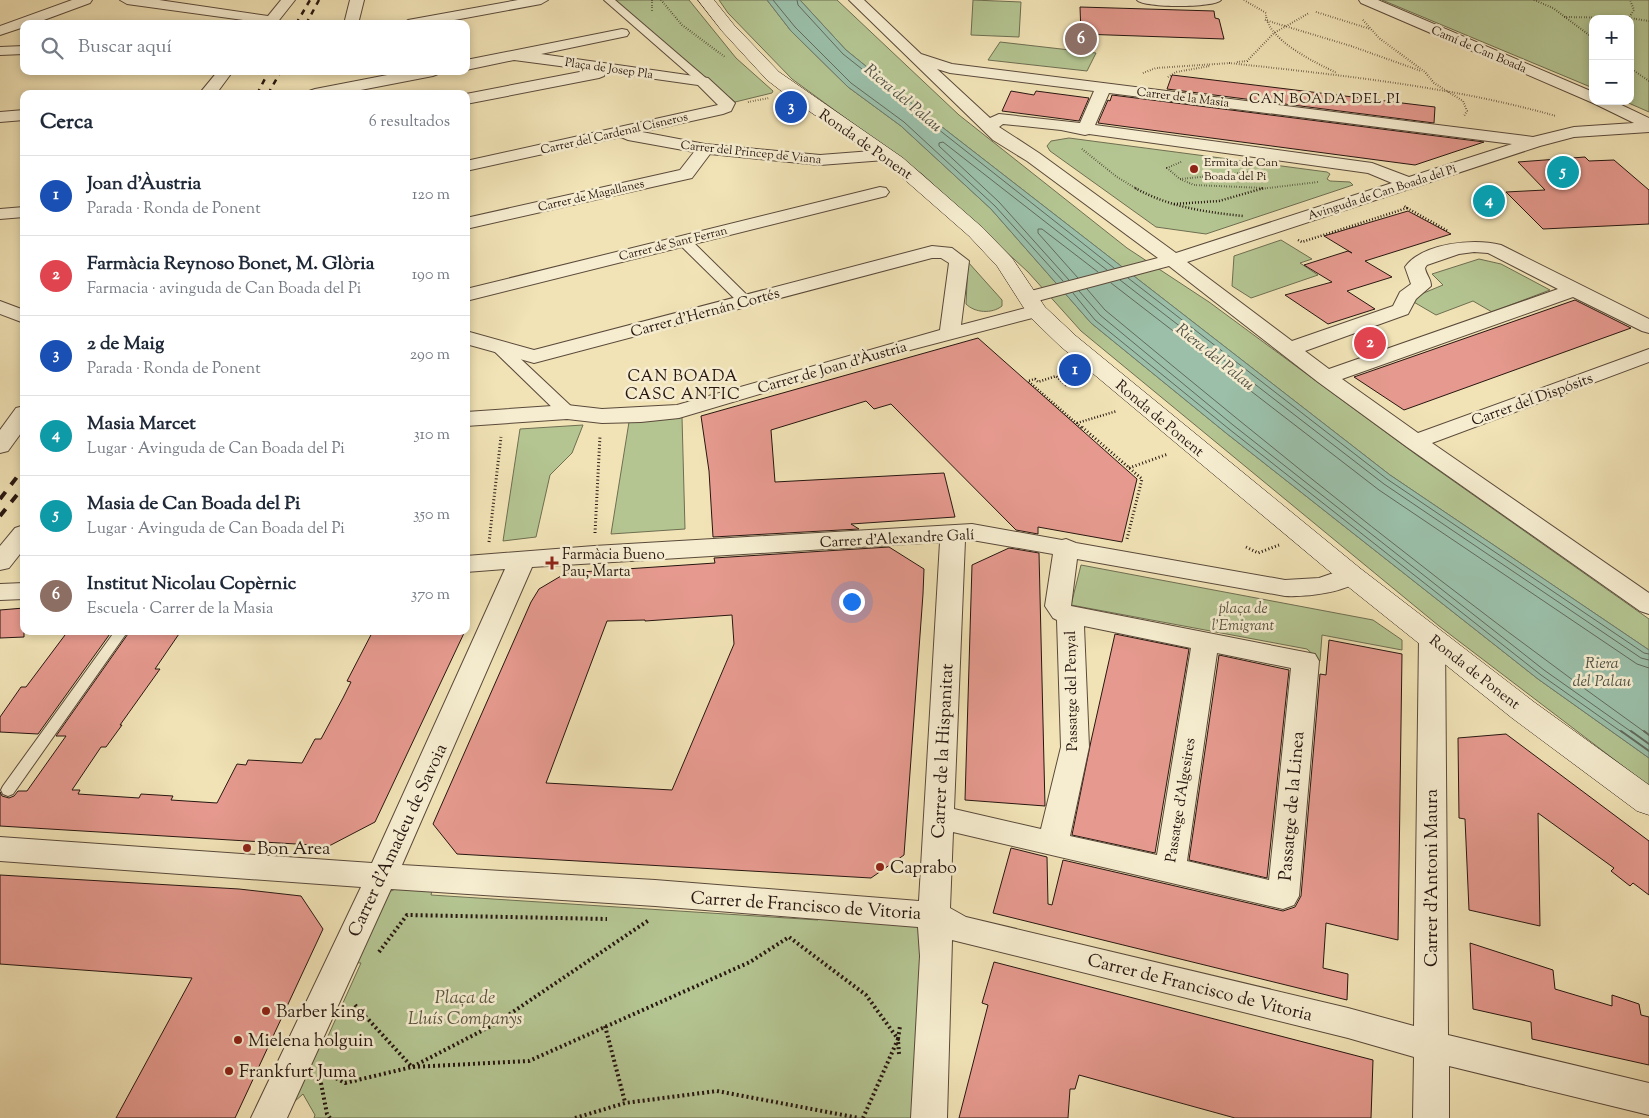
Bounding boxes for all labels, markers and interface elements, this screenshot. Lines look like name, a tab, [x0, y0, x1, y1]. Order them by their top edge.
map controls	[1589, 15, 1634, 105]
button: +	[1589, 15, 1634, 60]
search box	[20, 20, 470, 75]
pin: 6	[1065, 20, 1097, 58]
street label: Camí de Can Boada	[1428, 22, 1530, 78]
icon: search	[38, 34, 66, 62]
text: Buscar aquí	[78, 34, 172, 61]
street label: Plaça de Josep Pla	[564, 54, 655, 84]
water label: Riera del Palau	[858, 59, 947, 139]
button: −	[1589, 60, 1634, 105]
street label: Carrer de la Masia	[1136, 83, 1231, 113]
pin: 3	[775, 88, 807, 126]
district label: CAN BOADA DEL PI	[1249, 90, 1401, 110]
street label: Ronda de Ponent	[814, 105, 916, 185]
text: Cerca	[40, 108, 93, 138]
street label: Carrer del Cardenal Cisneros	[539, 108, 690, 160]
text: 6 resultados	[369, 111, 450, 134]
street label: Carrer del Princep de Viana	[680, 137, 823, 169]
pin: 5	[1547, 153, 1579, 191]
place label: Ermita de Can Boada del Pi	[1204, 154, 1278, 186]
street label: Avinguda de Can Boada del Pi	[1306, 160, 1460, 226]
marker: Ermita de Can Boada del Pi	[1188, 163, 1200, 175]
text: Joan d'Àustria	[87, 171, 201, 198]
street label: Carrer de Magallanes	[536, 175, 646, 217]
pin: 4	[1473, 182, 1505, 220]
text: 1	[53, 184, 59, 207]
text: 120 m	[412, 184, 450, 207]
text: Parada · Ronda de Ponent	[87, 198, 261, 221]
street label: Carrer de Sant Ferran	[617, 222, 729, 266]
text: Farmàcia Reynoso Bonet, M. Glòria	[87, 251, 374, 278]
text: 2	[52, 264, 60, 287]
text: 190 m	[412, 264, 450, 287]
text: Farmacia · avinguda de Can Boada del Pi	[87, 278, 361, 301]
street label: Carrer d'Hernán Cortés	[628, 283, 782, 343]
water label: Riera del Palau	[1170, 319, 1259, 397]
pin: 2	[1354, 324, 1386, 362]
text: 2 de Maig	[87, 331, 164, 358]
street label: Carrer de Joan d'Àustria	[755, 336, 910, 400]
text: 3	[53, 344, 59, 367]
text: 290 m	[410, 344, 450, 367]
pin: 1	[1059, 351, 1091, 389]
text: Parada · Ronda de Ponent	[87, 358, 261, 381]
district label: CAN BOADA CASC ANTIC	[625, 366, 741, 407]
street label: Carrer del Dispósits	[1469, 369, 1596, 432]
street label: Ronda de Ponent	[1110, 376, 1208, 463]
text: Masia Marcet	[87, 411, 196, 438]
text: 4	[52, 424, 60, 447]
text: 310 m	[413, 424, 450, 447]
text: Lugar · Avinguda de Can Boada del Pi	[87, 438, 345, 461]
text: Masia de Can Boada del Pi	[87, 491, 300, 518]
text: 5	[53, 504, 59, 527]
text: 350 m	[413, 504, 450, 527]
text: Lugar · Avinguda de Can Boada del Pi	[87, 518, 345, 541]
street label: Carrer d'Alexandre Galí	[819, 525, 975, 554]
place label: Farmàcia Bueno Pau, Marta	[562, 545, 665, 583]
marker: Farmàcia Bueno Pau, Marta	[546, 557, 558, 569]
text: Institut Nicolau Copèrnic	[87, 571, 296, 598]
text: 6	[52, 584, 60, 607]
text: 370 m	[411, 584, 450, 607]
your location	[839, 589, 865, 615]
text: Escuela · Carrer de la Masia	[87, 598, 273, 621]
park label: plaça de l'Emigrant	[1212, 599, 1275, 637]
street label: Passatge del Penyal	[1061, 630, 1084, 752]
street label: Ronda de Ponent	[1424, 631, 1524, 715]
water label: Riera del Palau	[1573, 653, 1632, 694]
street label: Carrer de la Hispanitat	[926, 663, 962, 839]
street label: Passatge de la Linea	[1274, 730, 1312, 882]
street label: Passatge d'Algesires	[1161, 736, 1202, 864]
street label: Carrer d'Amadeu de Savoia	[342, 740, 455, 942]
street label: Carrer d'Antoni Maura	[1420, 789, 1446, 967]
place label: Bon Area	[257, 837, 330, 863]
marker: Bon Area	[241, 842, 253, 854]
place label: Caprabo	[890, 856, 957, 882]
marker: Caprabo	[874, 861, 886, 873]
street label: Carrer de Francisco de Vitoria	[690, 886, 922, 928]
street label: Carrer de Francisco de Vitoria	[1084, 948, 1315, 1030]
park label: Plaça de Lluís Companys	[408, 986, 522, 1033]
place label: Barber king	[276, 1000, 365, 1026]
marker: Barber king	[260, 1005, 272, 1017]
place label: Mielena holguin	[248, 1029, 374, 1055]
marker: Mielena holguin	[232, 1034, 244, 1046]
place label: Frankfurt Juma	[239, 1060, 356, 1086]
marker: Frankfurt Juma	[223, 1065, 235, 1077]

